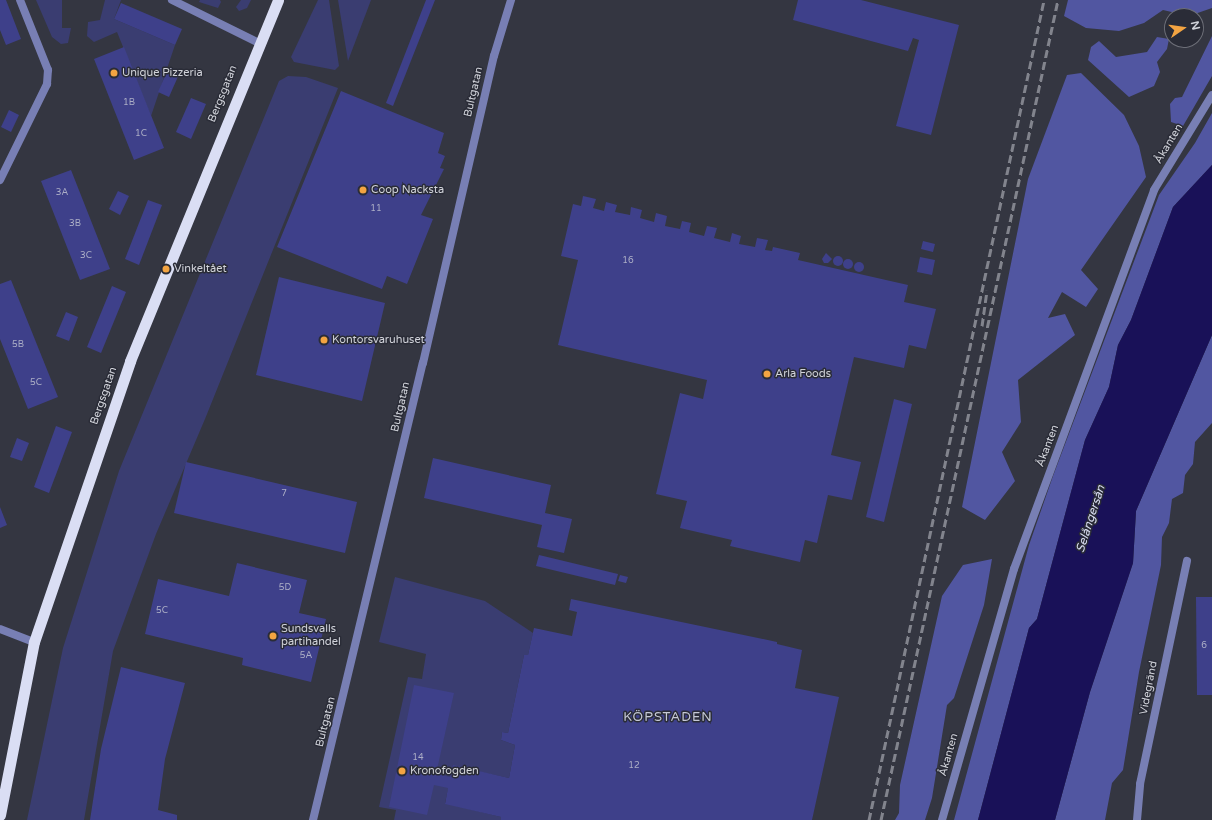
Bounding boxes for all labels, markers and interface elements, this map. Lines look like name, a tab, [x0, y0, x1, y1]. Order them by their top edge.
north arrow	[1164, 8, 1204, 48]
text: N	[1188, 20, 1203, 31]
street label: Bergsgatan	[206, 64, 240, 124]
place label: Unique Pizzeria	[122, 66, 203, 80]
street label: Bultgatan	[462, 66, 486, 118]
marker: Unique Pizzeria	[109, 68, 119, 78]
house number: 1B	[123, 98, 135, 108]
street label: Åkanten	[1152, 122, 1186, 166]
house number: 1C	[135, 129, 147, 139]
place label: Coop Nacksta	[371, 183, 444, 197]
marker: Coop Nacksta	[358, 185, 368, 195]
house number: 3A	[56, 188, 68, 198]
house number: 11	[370, 204, 382, 214]
house number: 3B	[69, 219, 81, 229]
house number: 3C	[80, 251, 92, 261]
house number: 16	[622, 256, 634, 266]
place label: Vinkeltået	[174, 262, 227, 276]
marker: Vinkeltået	[161, 264, 171, 274]
place label: Kontorsvaruhuset	[332, 333, 425, 347]
marker: Kontorsvaruhuset	[319, 335, 329, 345]
house number: 5B	[12, 340, 24, 350]
street label: Bergsgatan	[88, 365, 120, 427]
place label: Arla Foods	[775, 367, 831, 381]
marker: Arla Foods	[762, 369, 772, 379]
house number: 5C	[30, 378, 42, 388]
street label: Bultgatan	[389, 381, 413, 433]
street label: Åkanten	[1034, 423, 1062, 469]
water label: Selångersån	[1073, 483, 1109, 555]
house number: 7	[281, 489, 287, 499]
house number: 5D	[279, 583, 291, 593]
house number: 5C	[156, 606, 168, 616]
place label: Sundsvalls partihandel	[281, 623, 341, 649]
marker: Sundsvalls partihandel	[268, 631, 278, 641]
house number: 6	[1201, 641, 1207, 651]
house number: 5A	[300, 651, 312, 661]
street label: Videgränd	[1137, 660, 1161, 716]
street label: Bultgatan	[313, 696, 339, 748]
district label: KÖPSTADEN	[623, 709, 713, 725]
street label: Åkanten	[937, 732, 961, 778]
house number: 14	[412, 753, 424, 763]
house number: 12	[628, 761, 640, 771]
place label: Kronofogden	[410, 764, 479, 778]
marker: Kronofogden	[397, 766, 407, 776]

